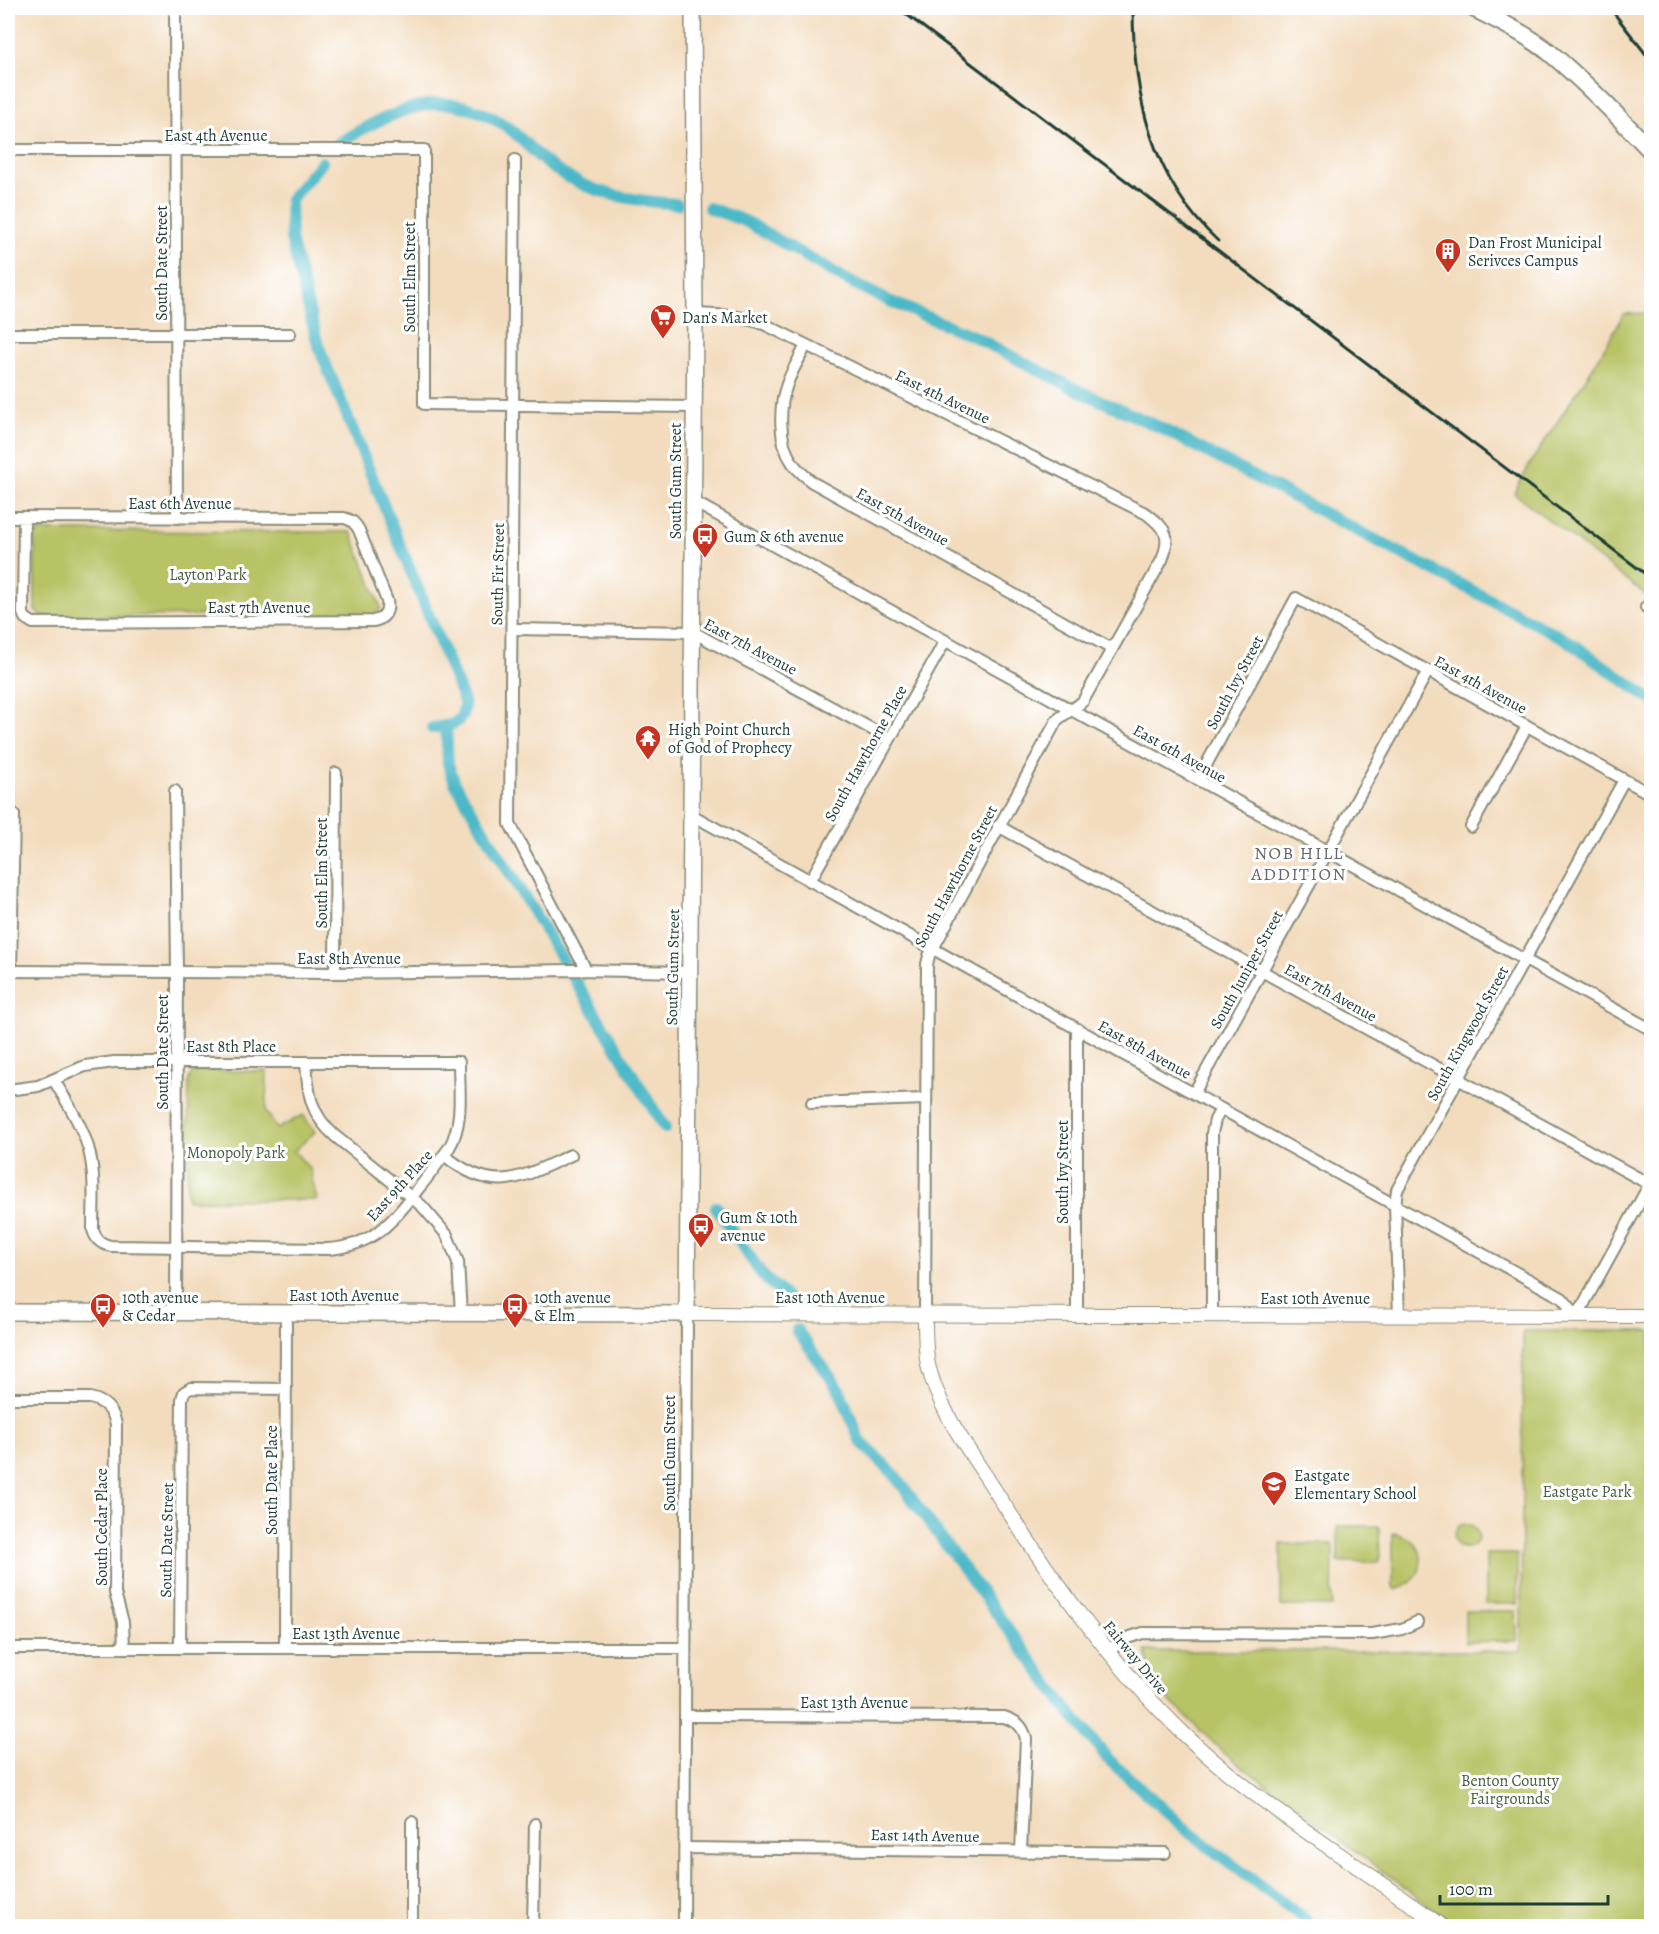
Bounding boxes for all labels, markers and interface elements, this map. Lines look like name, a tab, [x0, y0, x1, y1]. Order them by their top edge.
street label: East 4th Avenue	[164, 125, 268, 147]
street label: South Date Street	[151, 205, 173, 321]
street label: South Elm Street	[399, 222, 421, 332]
place label: Dan Frost Municipal Serivces Campus	[1468, 232, 1602, 272]
building icon: Dan Frost Municipal Serivces Campus	[1433, 236, 1463, 274]
supermarket icon: Dan's Market	[648, 302, 678, 340]
place label: Dan's Market	[682, 307, 768, 329]
street label: East 4th Avenue	[891, 364, 994, 429]
street label: South Gum Street	[665, 423, 687, 539]
street label: East 5th Avenue	[852, 482, 953, 551]
street label: East 6th Avenue	[128, 493, 232, 515]
bus stop icon: Gum & 6th avenue	[690, 521, 720, 559]
street label: South Fir Street	[486, 522, 510, 626]
place label: Gum & 6th avenue	[724, 526, 844, 548]
park label: Layton Park	[169, 564, 247, 586]
street label: East 7th Avenue	[208, 597, 310, 619]
street label: East 7th Avenue	[700, 613, 801, 681]
street label: South Ivy Street	[1201, 631, 1269, 733]
street label: East 4th Avenue	[1430, 650, 1531, 720]
street label: South Hawthorne Place	[819, 681, 913, 826]
place label: High Point Church of God of Prophecy	[668, 719, 792, 759]
street label: East 6th Avenue	[1129, 719, 1230, 789]
temple icon: High Point Church of God of Prophecy	[633, 723, 663, 761]
street label: South Hawthorne Street	[909, 801, 1003, 952]
street label: South Elm Street	[311, 818, 333, 928]
district label: NOB HILL ADDITION	[1250, 841, 1347, 886]
street label: South Juniper Street	[1205, 906, 1289, 1033]
street label: South Gum Street	[661, 909, 685, 1026]
street label: East 8th Avenue	[297, 948, 401, 970]
street label: East 7th Avenue	[1280, 958, 1381, 1027]
street label: South Kingwood Street	[1422, 962, 1514, 1105]
street label: South Date Street	[152, 994, 174, 1110]
street label: East 8th Avenue	[1094, 1015, 1195, 1085]
street label: East 8th Place	[186, 1036, 276, 1058]
street label: South Ivy Street	[1052, 1120, 1074, 1224]
park label: Monopoly Park	[187, 1142, 285, 1164]
street label: East 9th Place	[362, 1145, 438, 1226]
place label: Gum & 10th avenue	[720, 1207, 798, 1247]
bus stop icon: Gum & 10th avenue	[686, 1211, 716, 1249]
street label: East 10th Avenue	[289, 1285, 399, 1307]
place label: 10th avenue & Cedar	[122, 1287, 199, 1327]
place label: 10th avenue & Elm	[534, 1287, 611, 1327]
street label: East 10th Avenue	[775, 1287, 885, 1309]
street label: East 10th Avenue	[1260, 1288, 1370, 1310]
bus stop icon: 10th avenue & Cedar	[88, 1291, 118, 1329]
bus stop icon: 10th avenue & Elm	[500, 1291, 530, 1329]
street label: South Gum Street	[659, 1395, 681, 1511]
street label: South Date Place	[261, 1425, 283, 1535]
place label: Eastgate Elementary School	[1294, 1465, 1417, 1505]
street label: South Cedar Place	[91, 1468, 113, 1586]
school or university icon: Eastgate Elementary School	[1259, 1469, 1289, 1507]
park label: Eastgate Park	[1542, 1481, 1632, 1503]
street label: South Date Street	[155, 1482, 179, 1598]
street label: Fairway Drive	[1098, 1616, 1173, 1699]
street label: East 13th Avenue	[292, 1623, 400, 1645]
street label: East 13th Avenue	[800, 1692, 908, 1714]
park label: Benton County Fairgrounds	[1461, 1770, 1560, 1810]
street label: East 14th Avenue	[870, 1824, 980, 1848]
scale bar	[1440, 1868, 1608, 1906]
text: 100 m	[1449, 1877, 1493, 1901]

